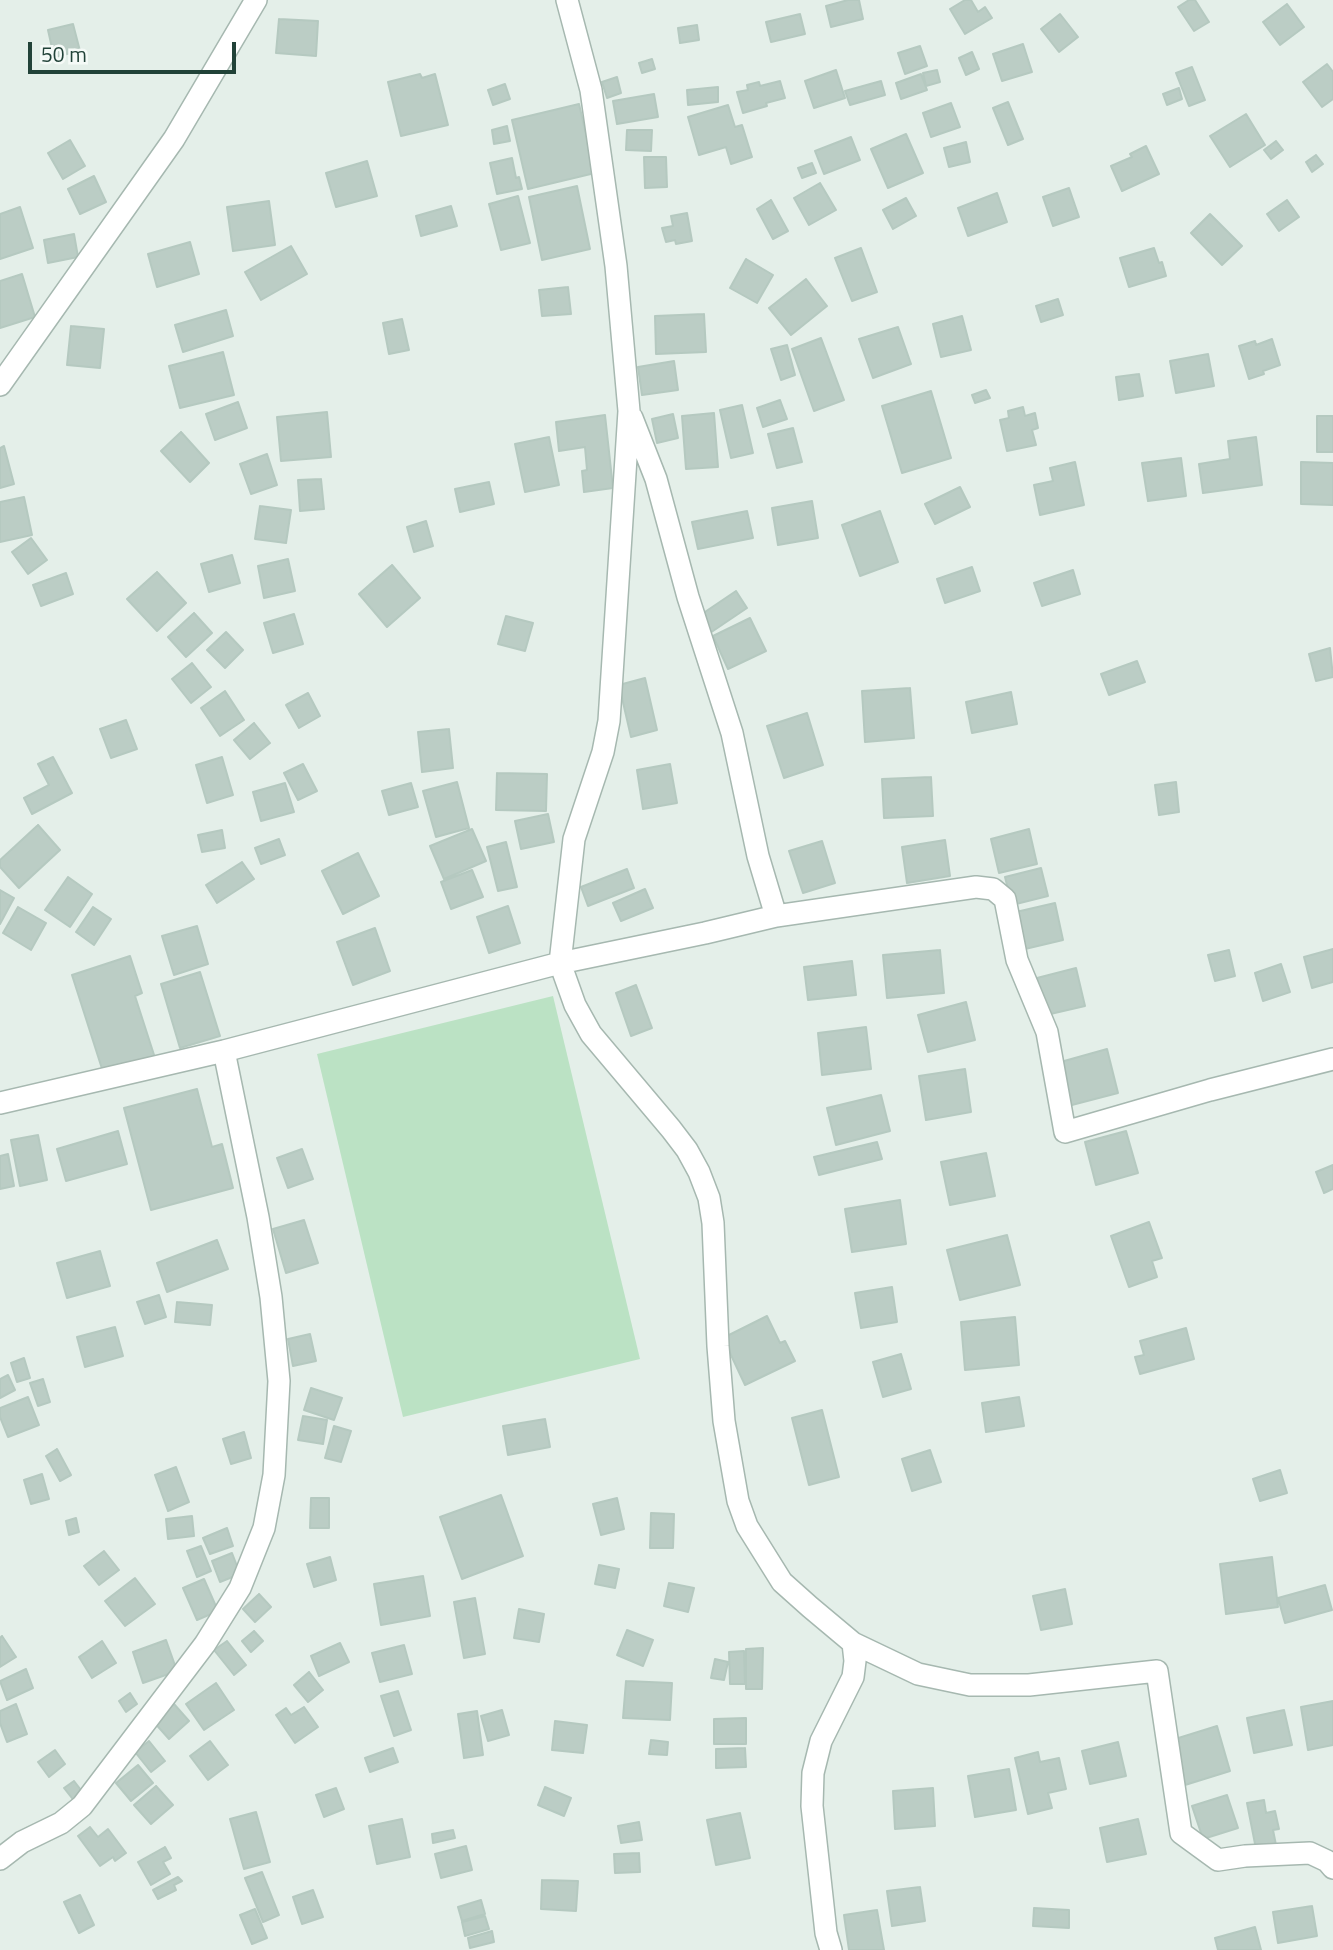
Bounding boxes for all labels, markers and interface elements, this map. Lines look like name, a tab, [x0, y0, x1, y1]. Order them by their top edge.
scale bar	[32, 28, 240, 72]
text: 50 m	[41, 38, 87, 70]

